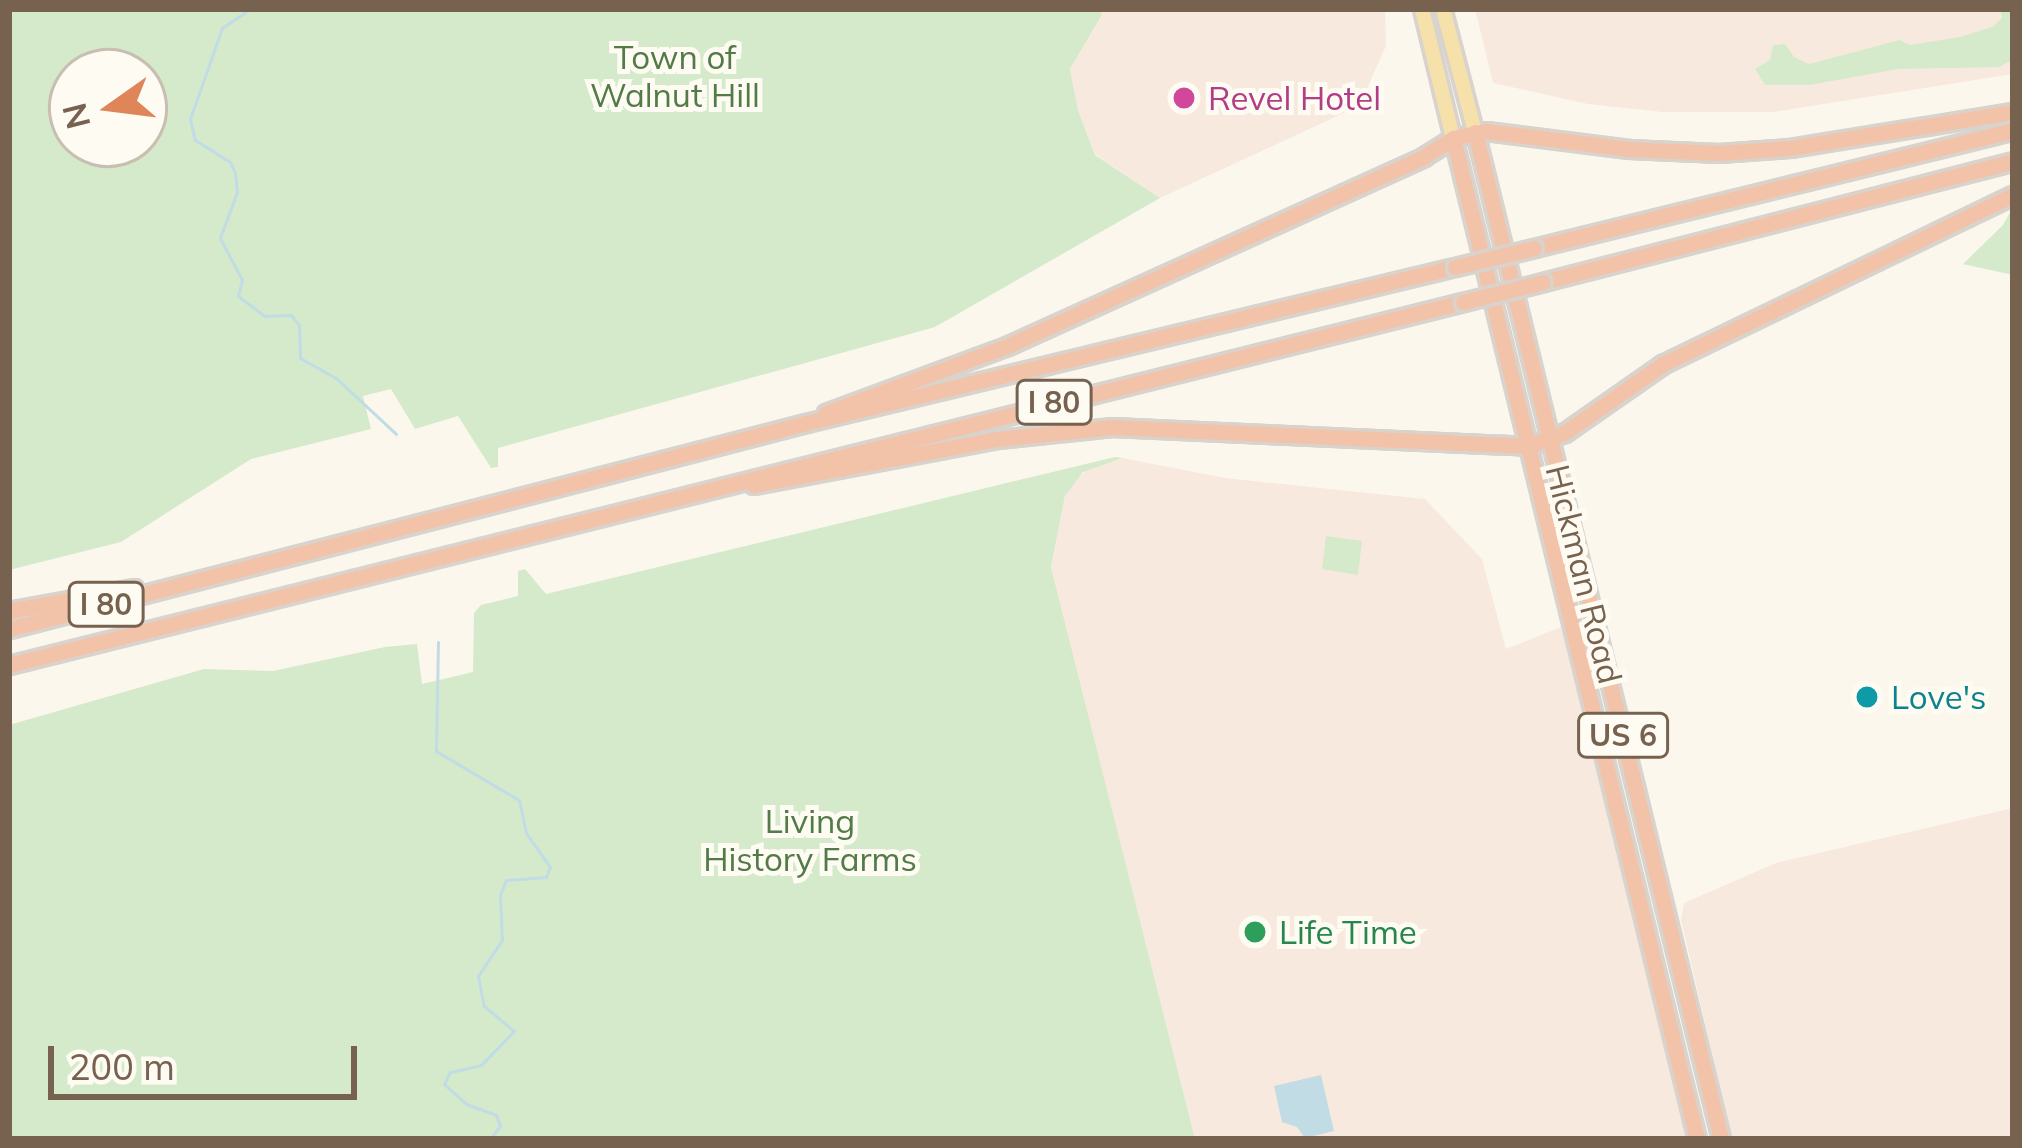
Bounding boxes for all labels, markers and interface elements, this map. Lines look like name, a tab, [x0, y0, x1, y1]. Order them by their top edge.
park label: Town of Walnut Hill	[590, 37, 760, 115]
north arrow	[48, 48, 168, 168]
place label: Revel Hotel	[1208, 78, 1381, 118]
marker: Revel Hotel	[1171, 85, 1197, 111]
text: N	[53, 99, 98, 133]
road number: I 80	[1015, 378, 1093, 426]
street label: Hickman Road	[1538, 460, 1630, 688]
road number: I 80	[67, 580, 145, 628]
place label: Love's	[1891, 677, 1986, 717]
marker: Love's	[1854, 684, 1880, 710]
road number: US 6	[1575, 711, 1671, 759]
park label: Living History Farms	[703, 801, 917, 879]
place label: Life Time	[1279, 912, 1417, 952]
marker: Life Time	[1242, 919, 1268, 945]
scale bar	[54, 1022, 363, 1096]
text: 200 m	[69, 1044, 175, 1089]

